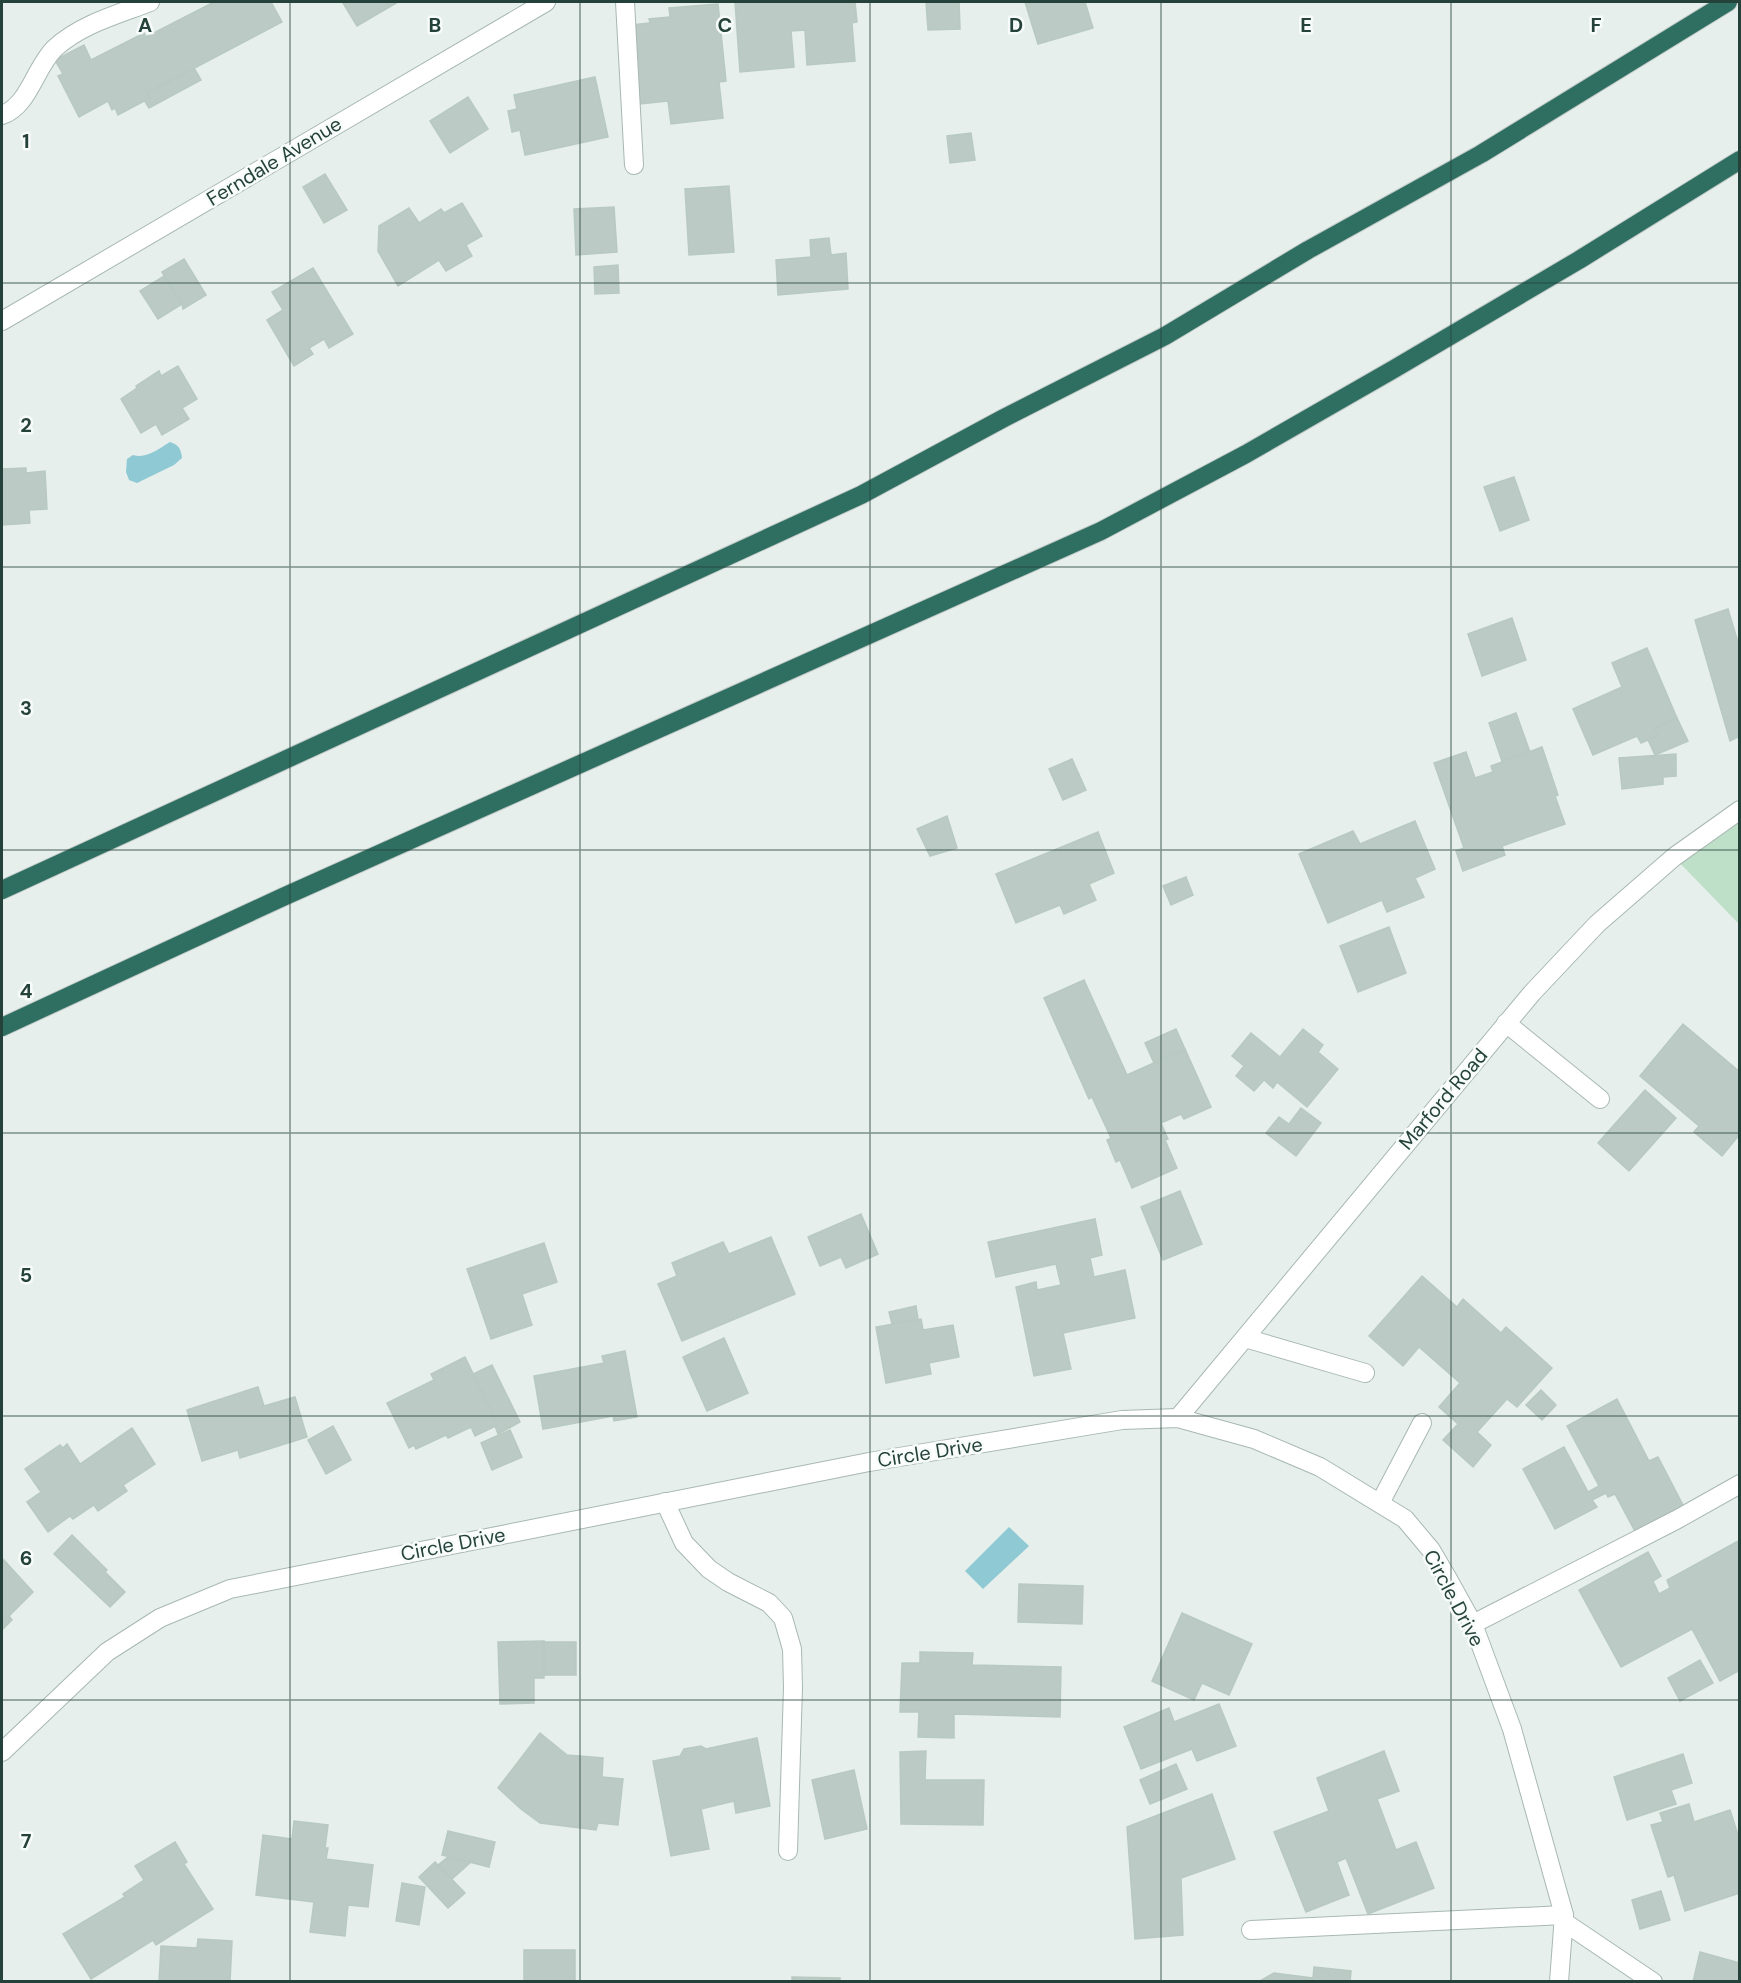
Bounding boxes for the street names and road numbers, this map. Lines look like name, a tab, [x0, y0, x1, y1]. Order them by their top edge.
street label: Ferndale Avenue	[202, 110, 346, 212]
street label: Marford Road	[1393, 1043, 1493, 1155]
street label: Circle Drive	[876, 1431, 984, 1473]
street label: Circle Drive	[398, 1521, 508, 1567]
street label: Circle Drive	[1418, 1545, 1490, 1651]

